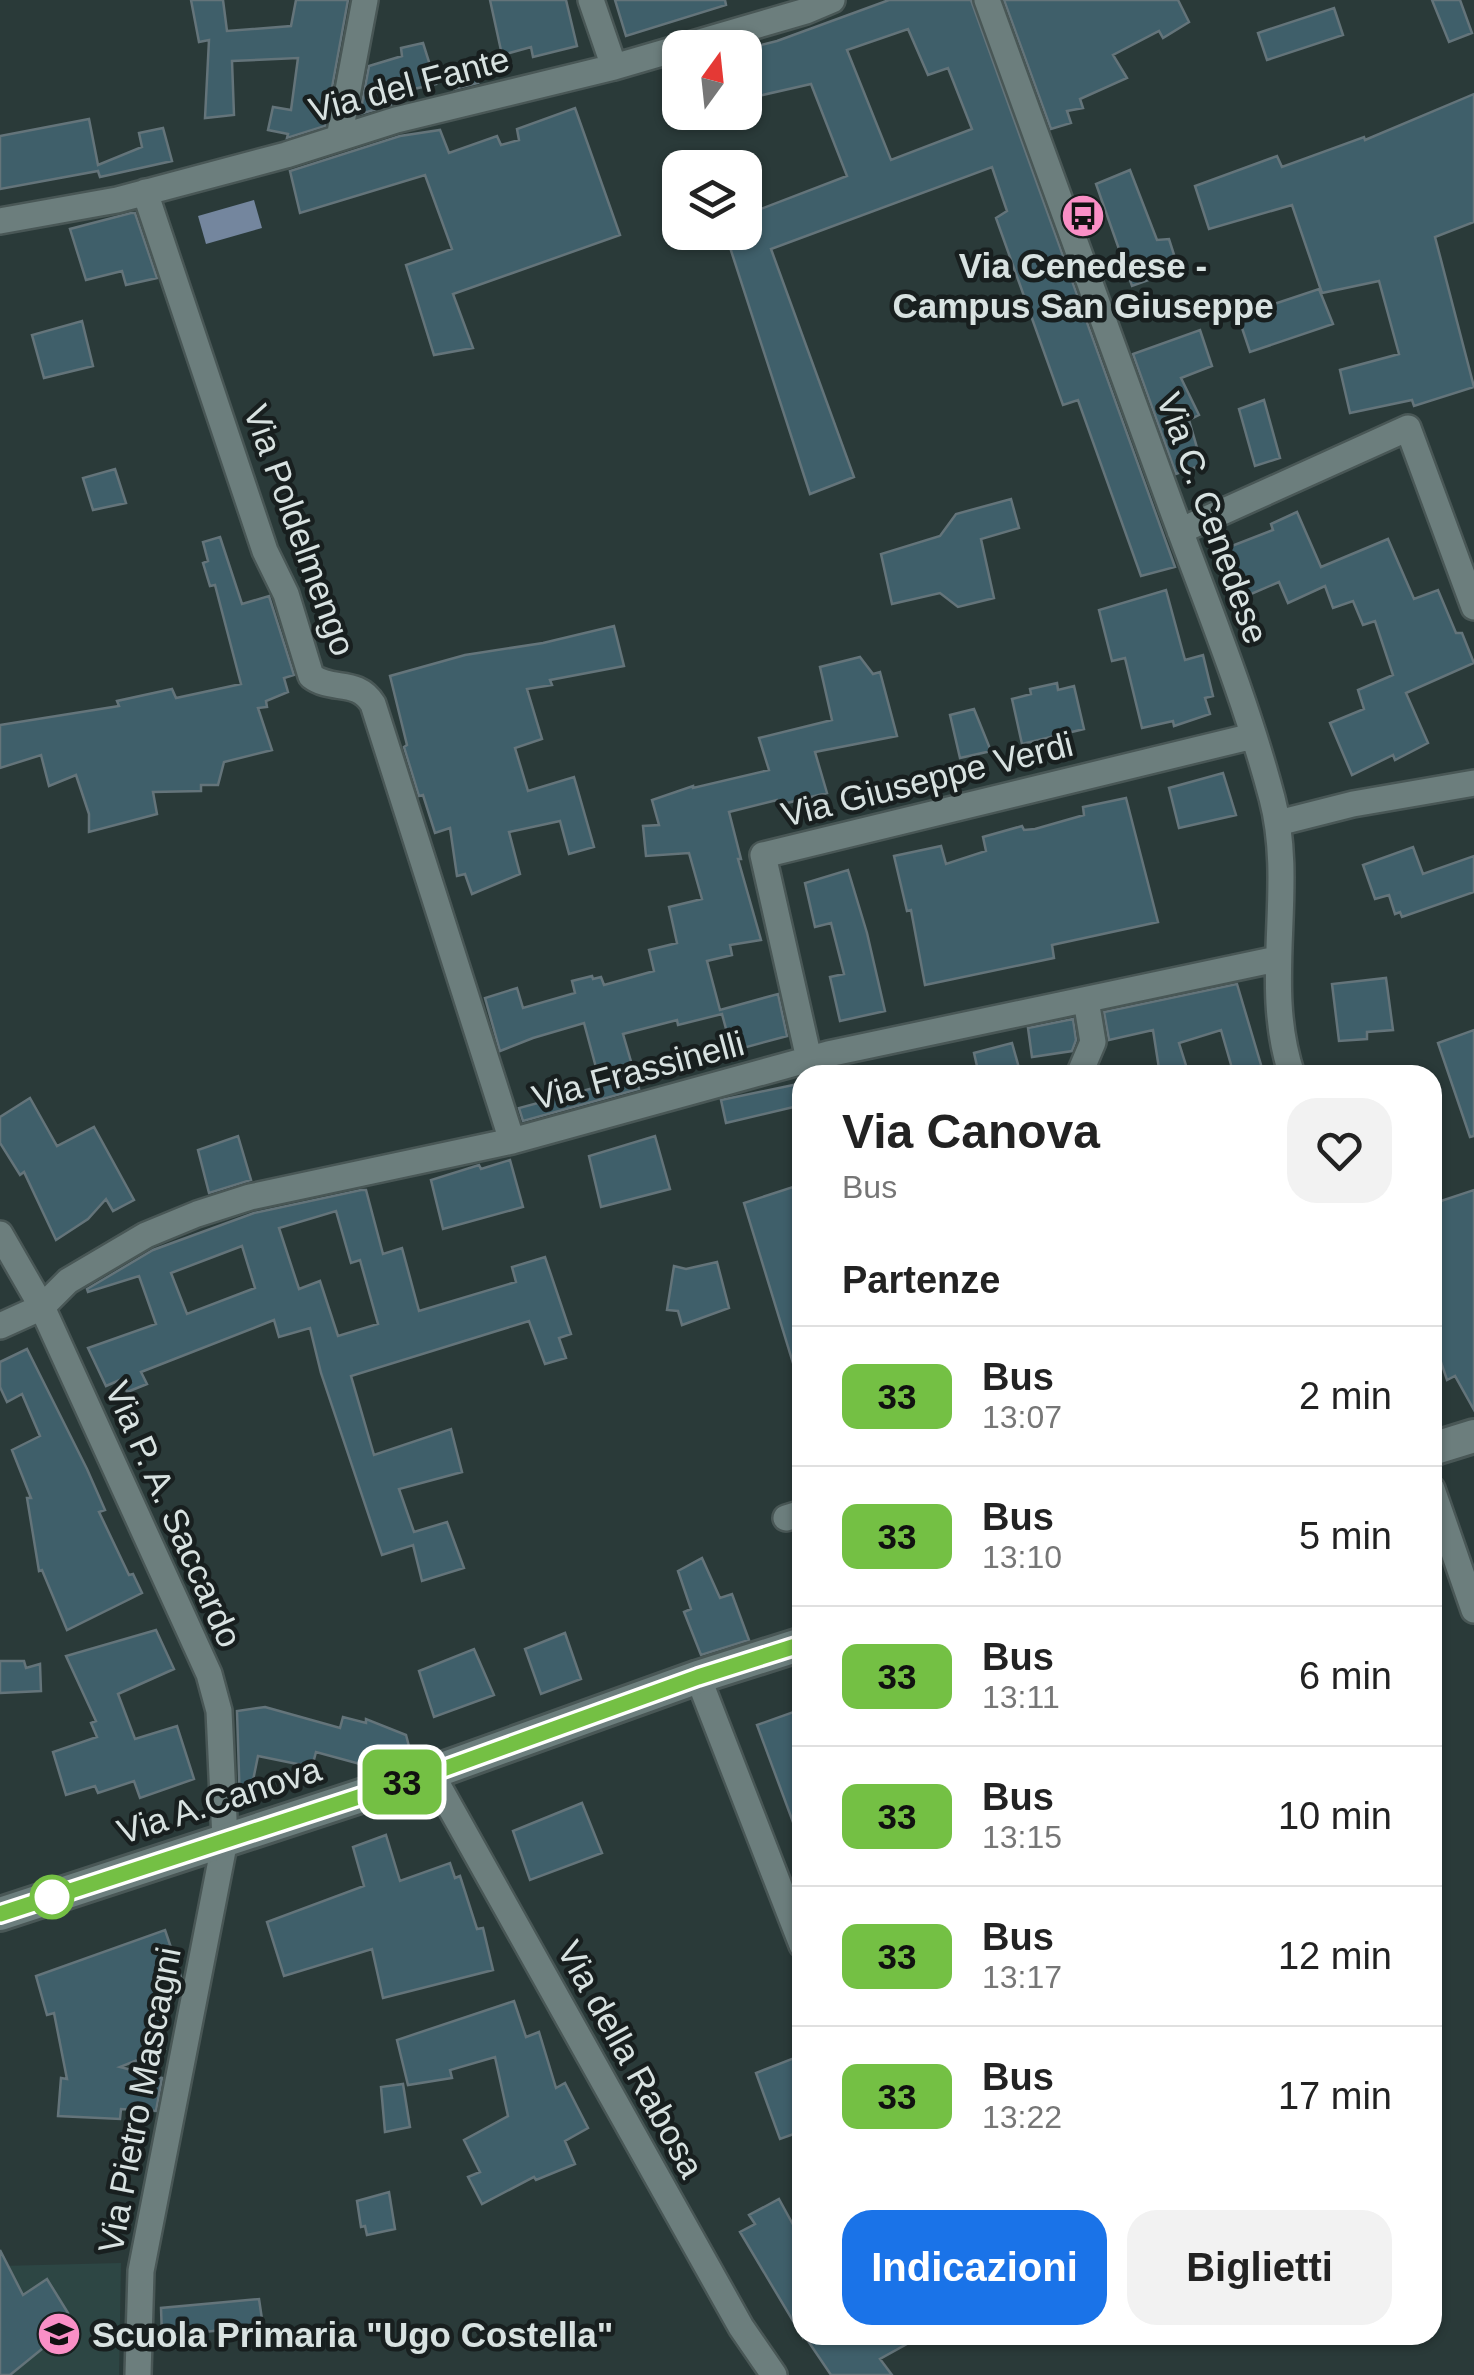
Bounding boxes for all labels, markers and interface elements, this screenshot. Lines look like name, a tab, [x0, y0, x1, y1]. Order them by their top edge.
north arrow	[662, 30, 762, 130]
map controls	[662, 30, 762, 250]
street label: Via del Fante	[305, 39, 513, 129]
button: layers	[662, 150, 762, 250]
bus stop icon: Via Cenedese - Campus San Giuseppe	[1060, 193, 1106, 239]
place label: Via Cenedese - Campus San Giuseppe	[892, 246, 1274, 325]
street label: Via C. Cenedese	[1150, 387, 1276, 649]
street label: Via Poldelmengo	[237, 399, 363, 661]
street label: Via Giuseppe Verdi	[777, 724, 1077, 834]
street label: Via Frassinelli	[528, 1023, 748, 1117]
button: heart	[1287, 1098, 1392, 1203]
text: Via Canova	[842, 1105, 1100, 1158]
text: Bus	[842, 1169, 897, 1205]
text: Partenze	[842, 1259, 1000, 1301]
text: Bus	[982, 1356, 1054, 1398]
street label: Via P. A. Saccardo	[98, 1375, 250, 1653]
text: 2 min	[1299, 1375, 1392, 1417]
text: 33	[878, 1377, 916, 1416]
text: 13:07	[982, 1399, 1062, 1435]
text: Bus	[982, 1496, 1054, 1538]
text: 5 min	[1299, 1515, 1392, 1557]
text: 33	[878, 1517, 916, 1556]
text: 13:10	[982, 1539, 1062, 1575]
text: Bus	[982, 1636, 1054, 1678]
text: 6 min	[1299, 1655, 1392, 1697]
text: 33	[878, 1657, 916, 1696]
text: 13:11	[982, 1679, 1060, 1715]
street label: Via A.Canova	[112, 1749, 326, 1851]
line badge: 33	[357, 1750, 447, 1814]
text: 33	[383, 1763, 421, 1802]
text: Bus	[982, 1776, 1054, 1818]
text: 10 min	[1278, 1795, 1392, 1837]
text: 33	[878, 1797, 916, 1836]
text: 13:15	[982, 1819, 1062, 1855]
unlabelled marker	[31, 1876, 73, 1918]
text: Bus	[982, 1916, 1054, 1958]
street label: Via della Rabosa	[550, 1934, 712, 2184]
text: 12 min	[1278, 1935, 1392, 1977]
text: 33	[878, 1937, 916, 1976]
street label: Via Pietro Mascagni	[90, 1944, 188, 2256]
text: 13:17	[982, 1959, 1062, 1995]
text: Bus	[982, 2056, 1054, 2098]
text: 17 min	[1278, 2075, 1392, 2117]
text: 33	[878, 2077, 916, 2116]
text: 13:22	[982, 2099, 1062, 2135]
button: Indicazioni	[842, 2210, 1107, 2325]
button: Biglietti	[1127, 2210, 1392, 2325]
school or university icon: Scuola Primaria "Ugo Costella"	[36, 2311, 82, 2357]
place label: Scuola Primaria "Ugo Costella"	[92, 2315, 613, 2354]

